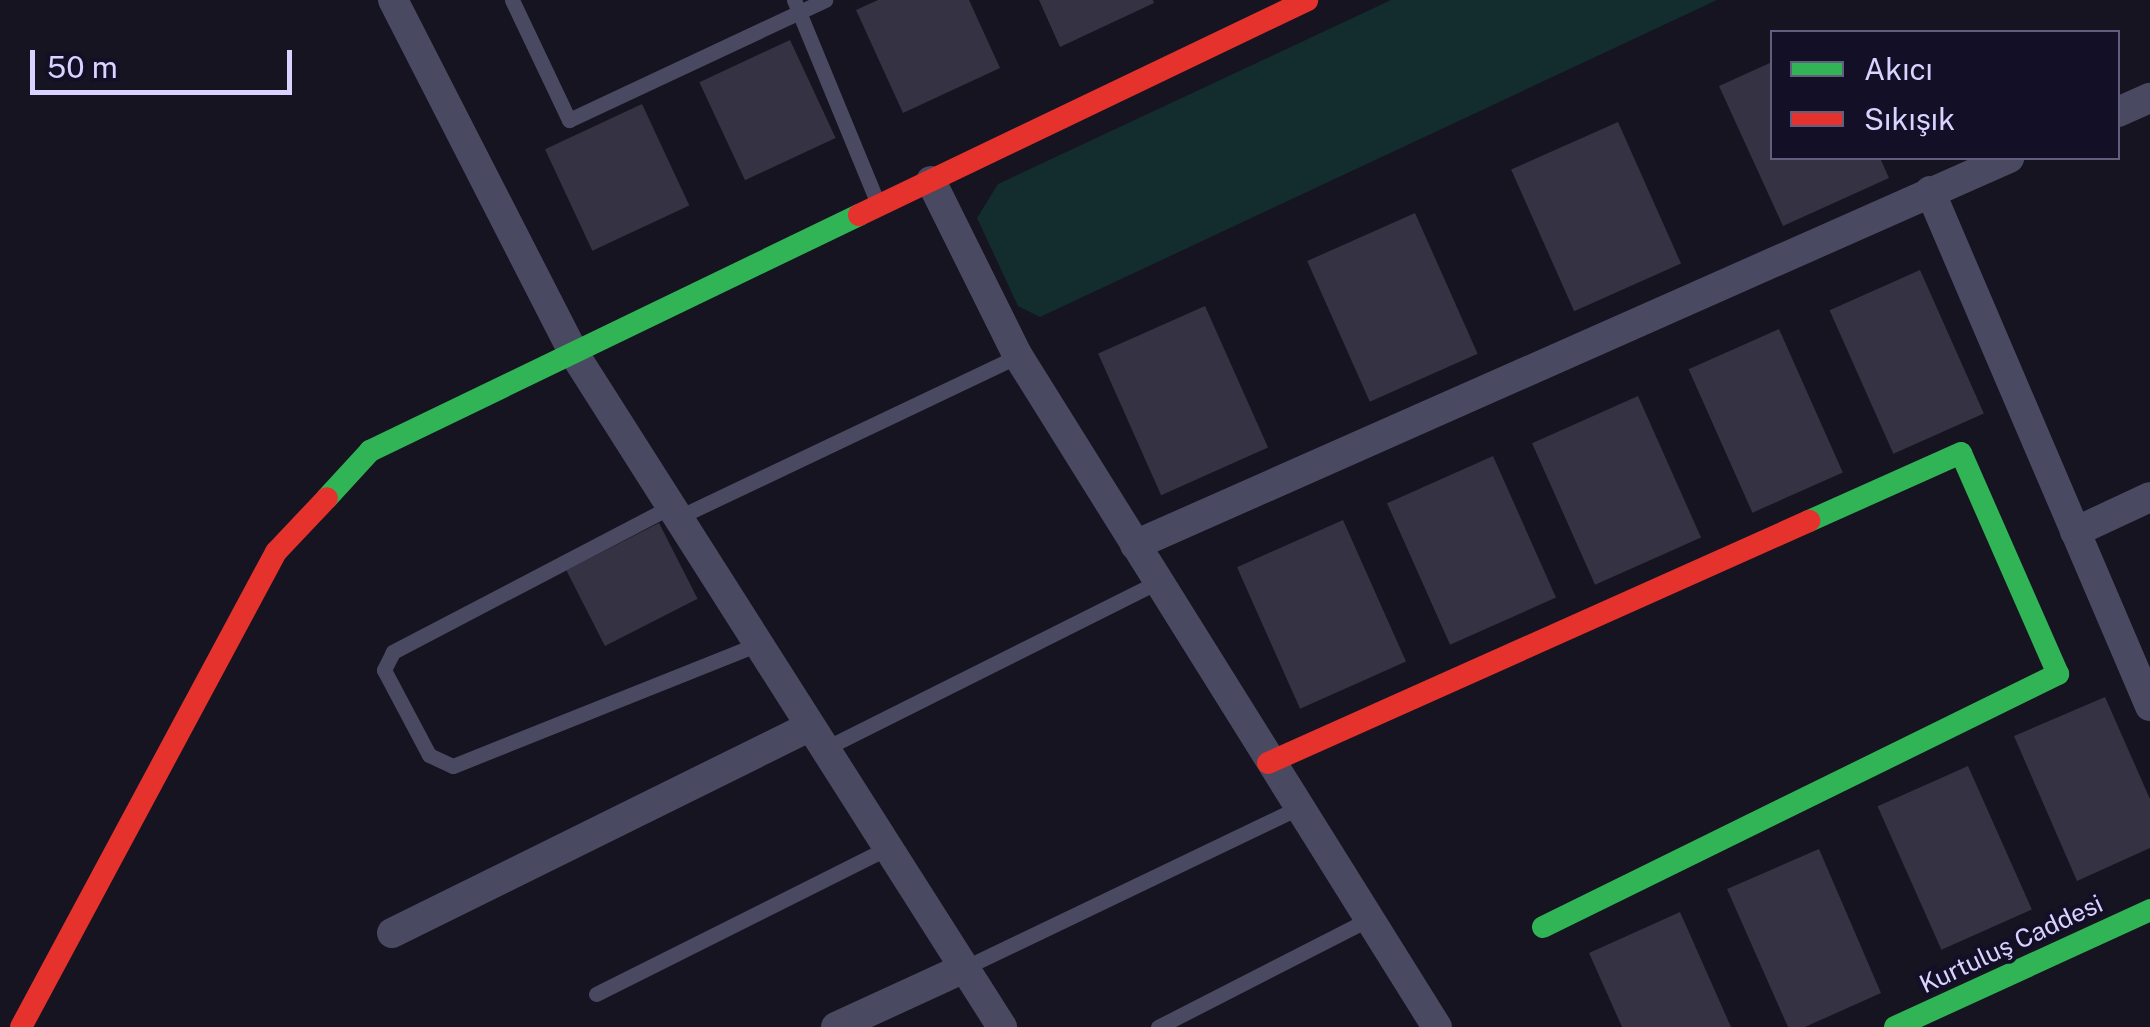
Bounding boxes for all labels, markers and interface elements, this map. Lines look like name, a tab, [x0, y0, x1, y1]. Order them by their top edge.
scale bar	[35, 30, 298, 92]
legend	[1770, 30, 2120, 160]
text: 50 m	[47, 49, 118, 85]
text: Akıcı	[1864, 51, 1933, 87]
text: Sıkışık	[1864, 101, 1955, 137]
street label: Kurtuluş Caddesi	[1915, 888, 2107, 1000]

